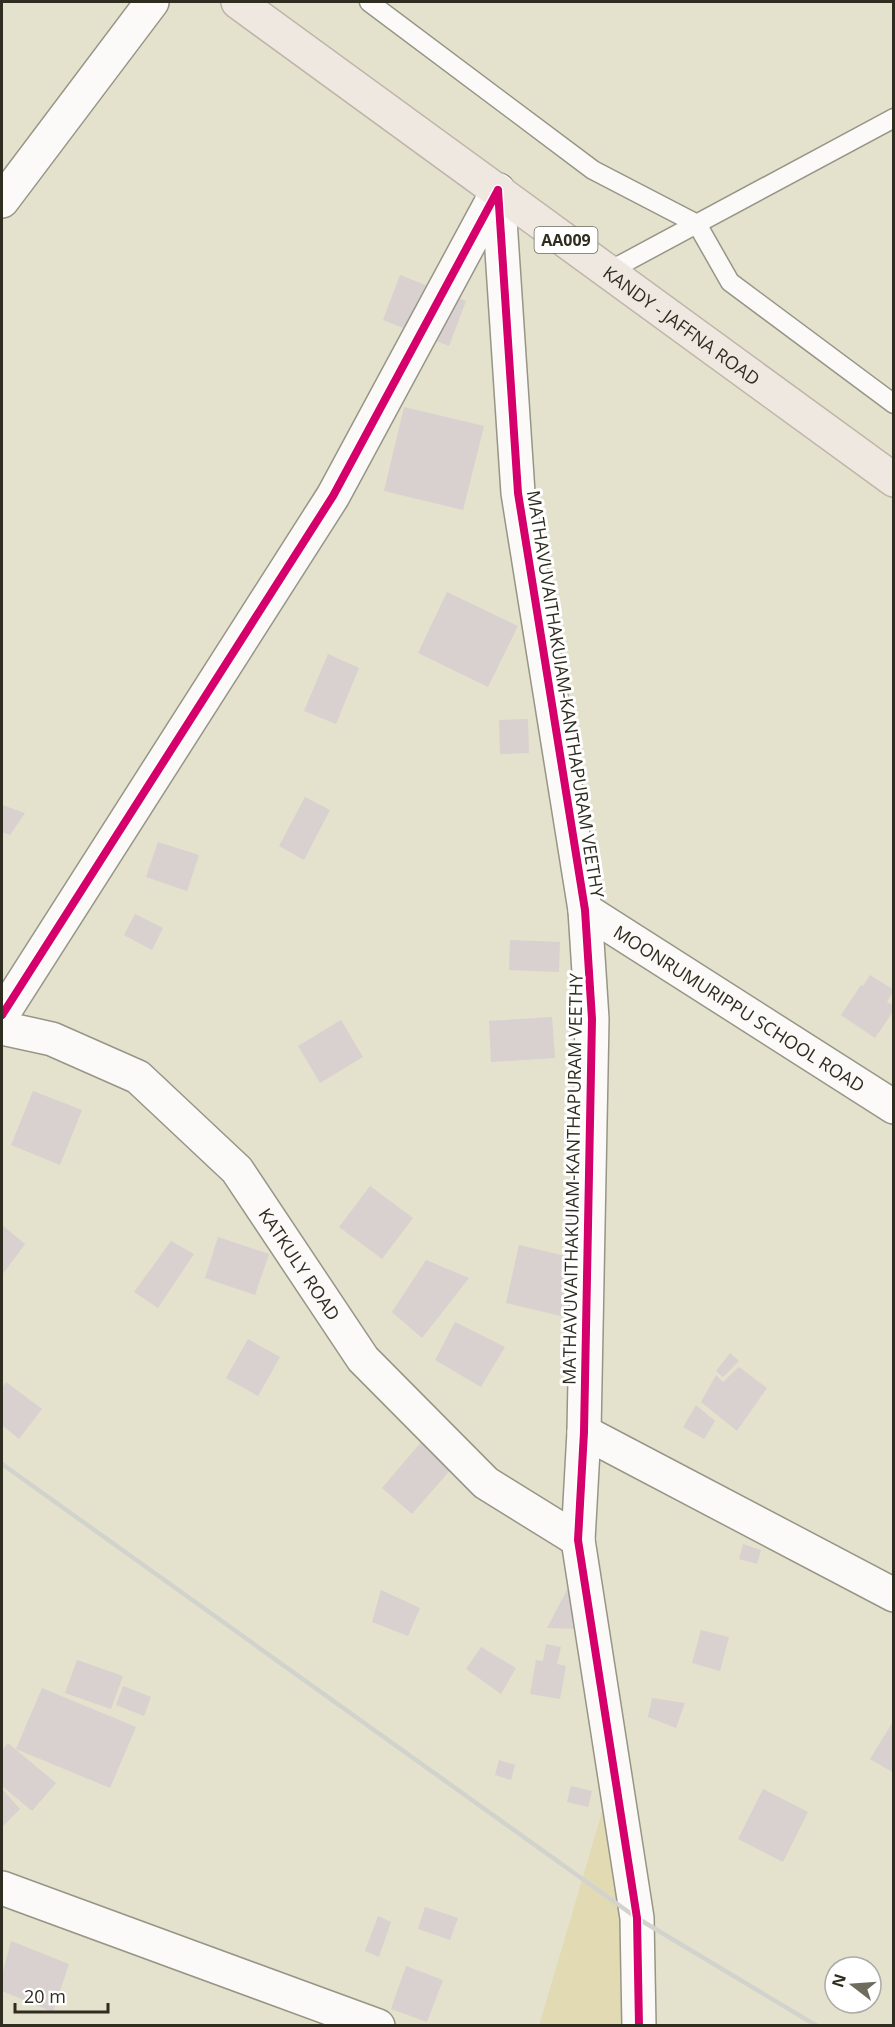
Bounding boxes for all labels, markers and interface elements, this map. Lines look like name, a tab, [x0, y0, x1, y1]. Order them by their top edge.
road number: AA009	[534, 227, 598, 253]
street label: KANDY - JAFFNA ROAD	[599, 260, 765, 390]
street label: MATHAVUVAITHAKUIAM-KANTHAPURAM VEETHY	[522, 489, 610, 900]
street label: MOONRUMURIPPU SCHOOL ROAD	[609, 919, 869, 1097]
street label: MATHAVUVAITHAKUIAM-KANTHAPURAM VEETHY	[556, 972, 588, 1385]
street label: KATKULY ROAD	[254, 1203, 346, 1325]
north arrow	[823, 1955, 883, 2015]
text: N	[826, 1971, 851, 1990]
scale bar	[15, 1976, 108, 2014]
text: 20 m	[24, 1984, 66, 2008]

